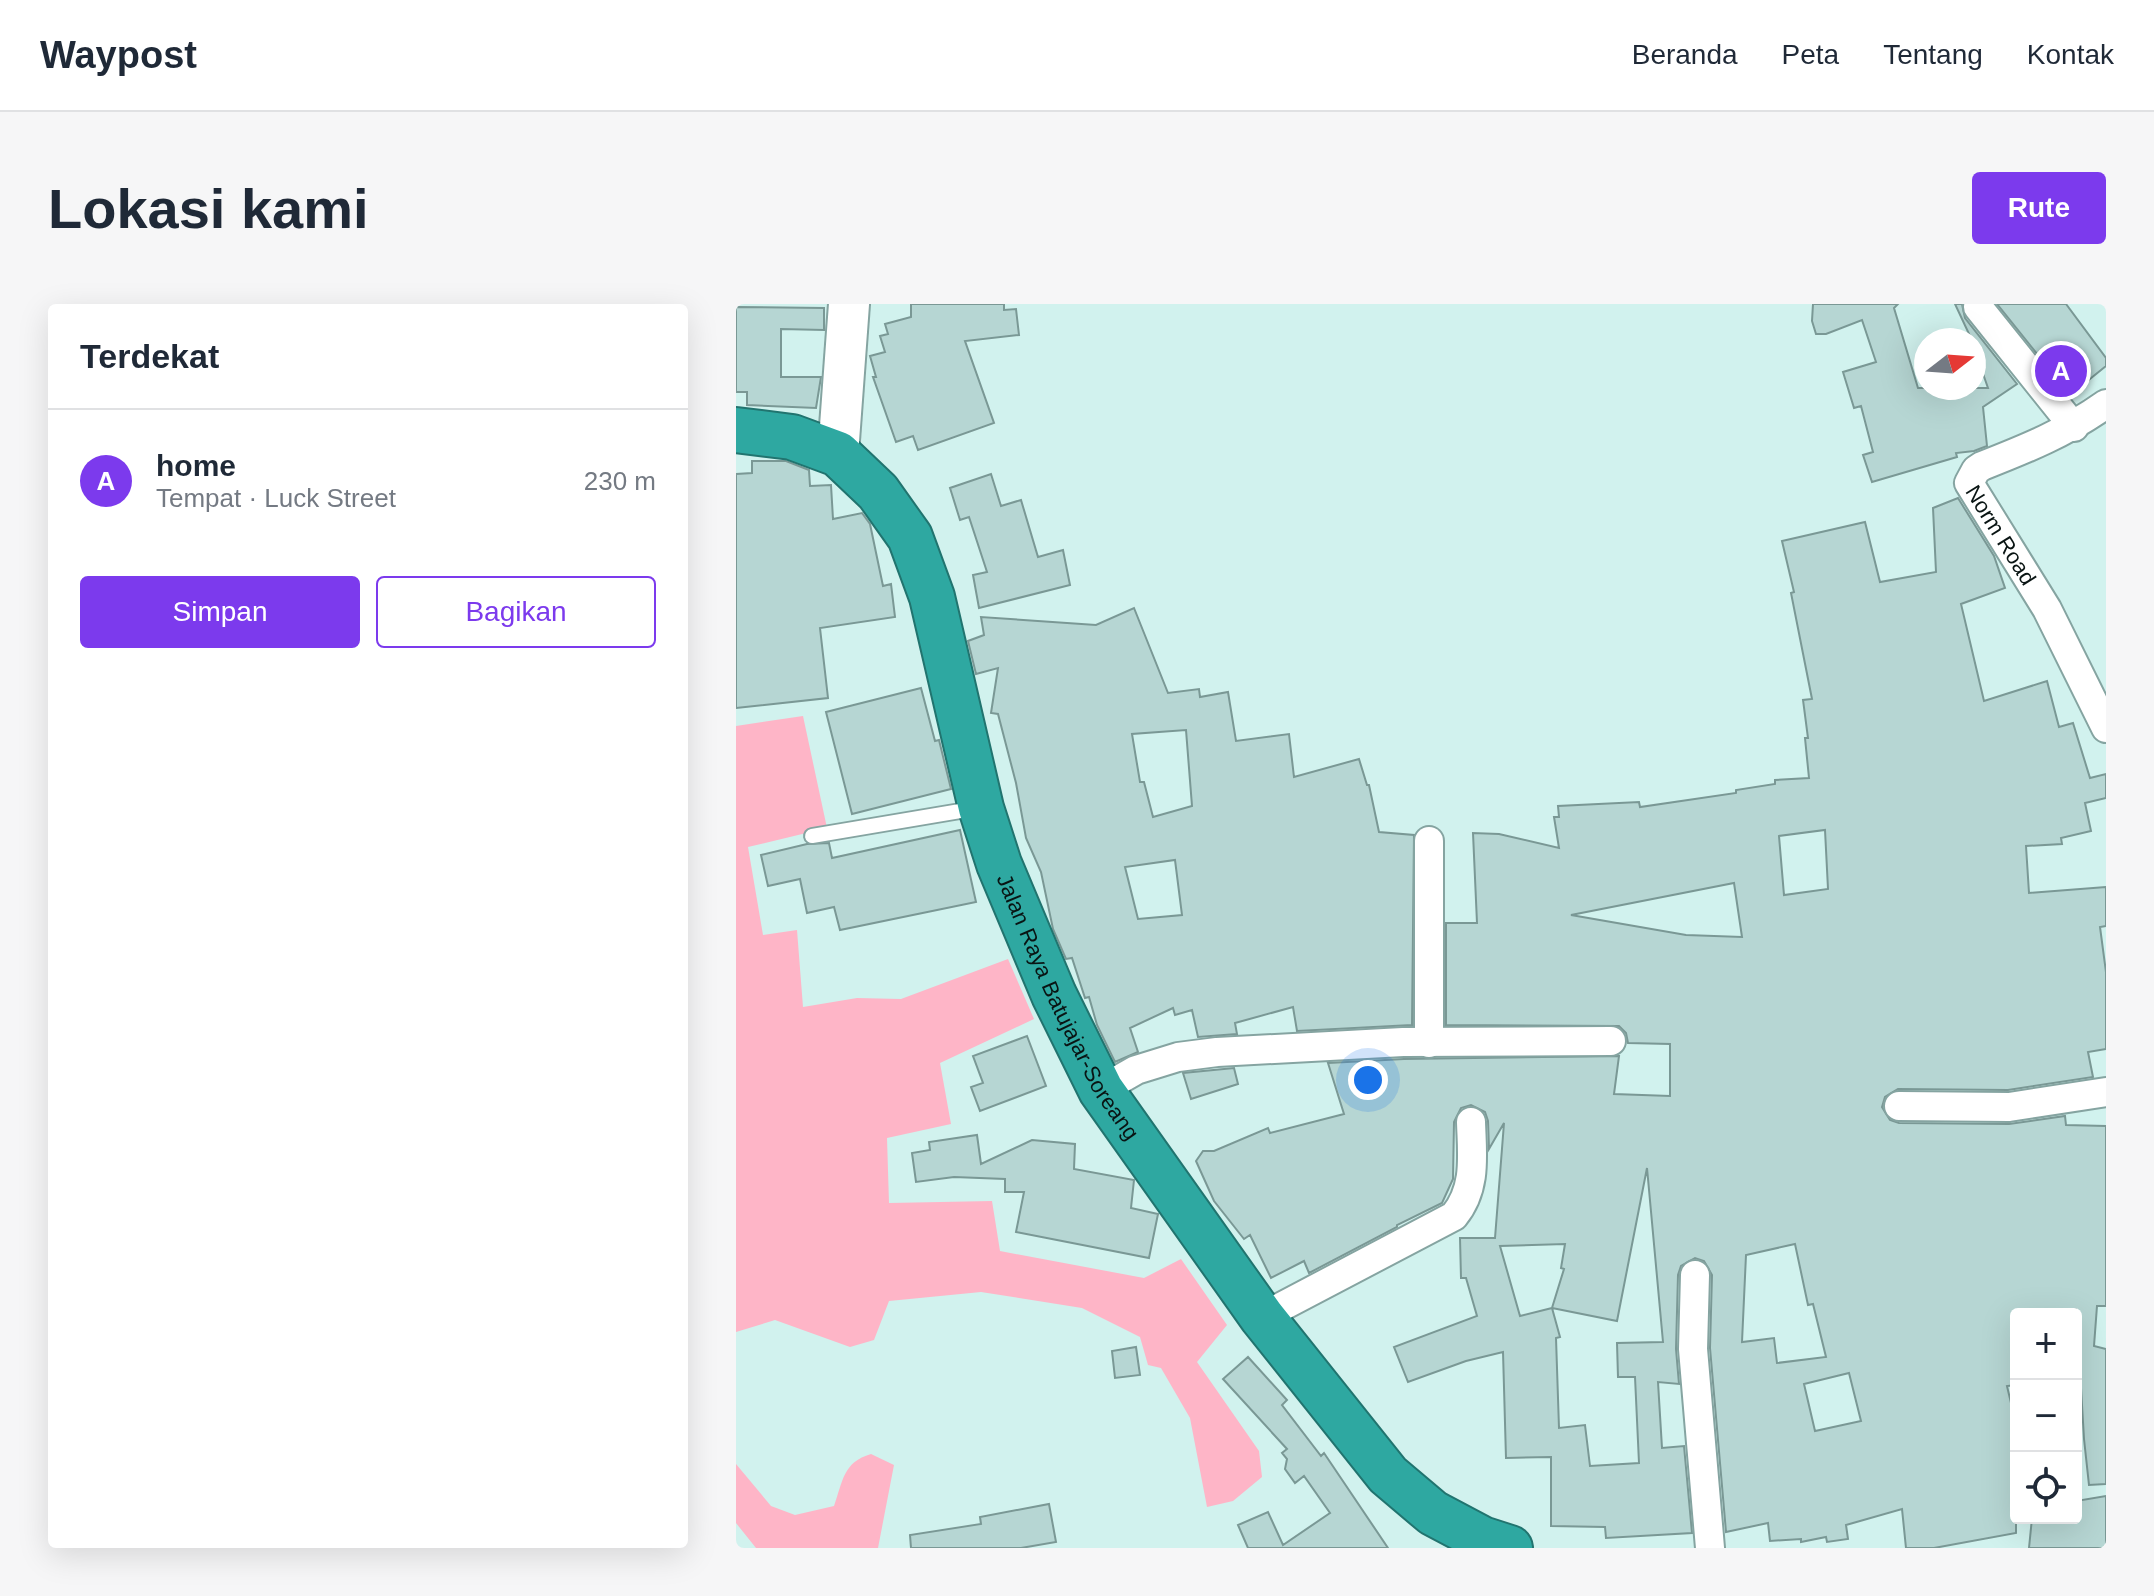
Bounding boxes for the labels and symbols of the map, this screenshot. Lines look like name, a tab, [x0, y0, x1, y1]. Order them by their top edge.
north arrow	[1914, 328, 1986, 400]
pin: A	[2035, 341, 2087, 401]
street label: Norm Road	[1961, 480, 2041, 589]
street label: Jalan Raya Batujajar-Soreang	[992, 870, 1145, 1144]
your location	[1348, 1060, 1388, 1100]

